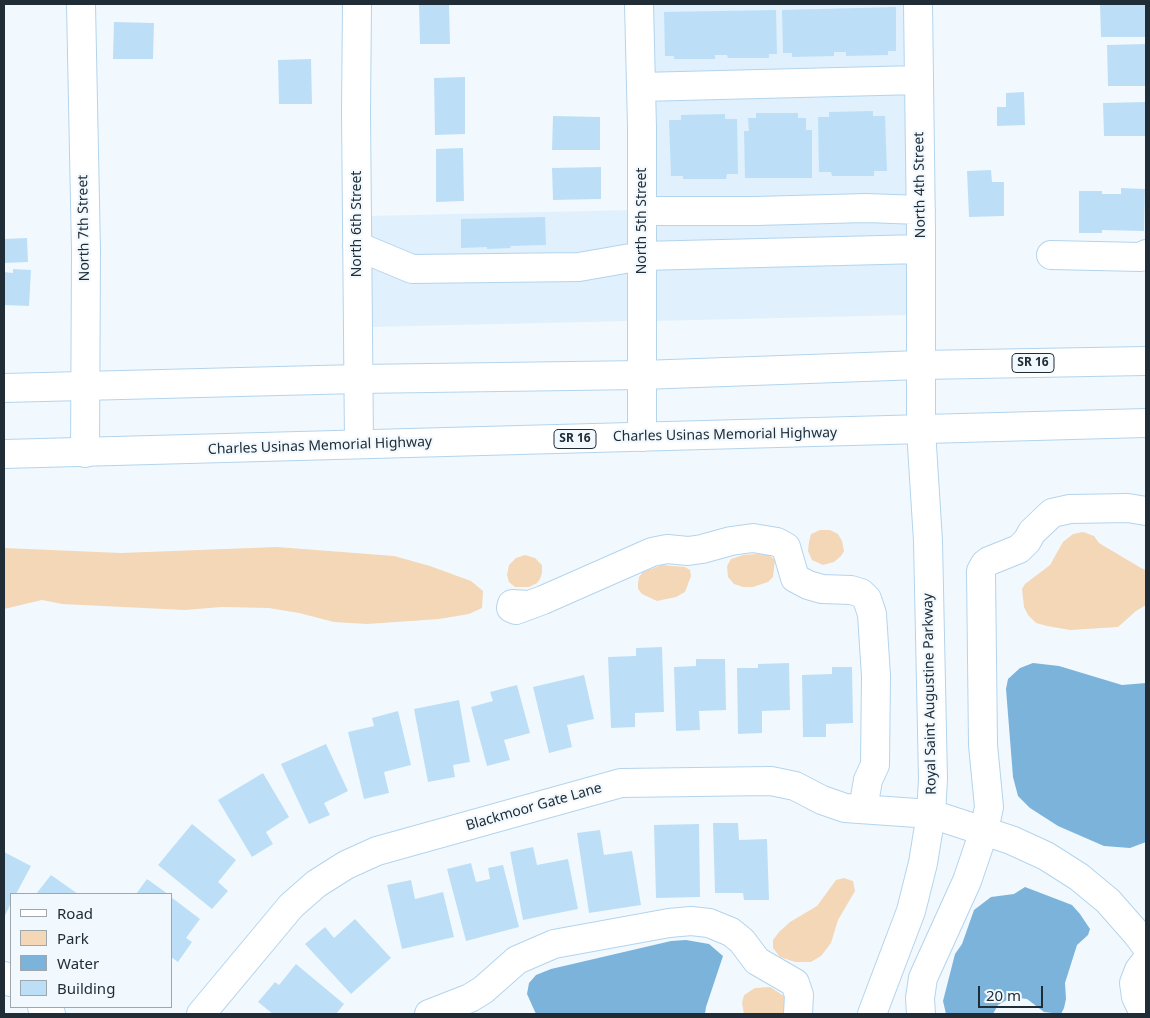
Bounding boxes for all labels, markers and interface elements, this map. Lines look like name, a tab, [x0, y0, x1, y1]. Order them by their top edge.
street label: North 4th Street	[911, 132, 929, 238]
street label: North 5th Street	[634, 168, 650, 274]
street label: North 6th Street	[349, 171, 365, 277]
street label: North 7th Street	[75, 175, 93, 281]
road number: SR 16	[1012, 353, 1054, 372]
street label: Charles Usinas Memorial Highway	[613, 425, 837, 445]
road number: SR 16	[554, 429, 596, 448]
street label: Charles Usinas Memorial Highway	[208, 434, 432, 458]
street label: Royal Saint Augustine Parkway	[920, 593, 940, 795]
street label: Blackmoor Gate Lane	[464, 780, 604, 834]
legend	[10, 893, 172, 1008]
text: Road	[57, 903, 93, 923]
text: Park	[57, 928, 89, 948]
text: Water	[57, 953, 99, 973]
scale bar	[980, 976, 1045, 1008]
text: Building	[57, 978, 115, 998]
text: 20 m	[986, 985, 1021, 1005]

